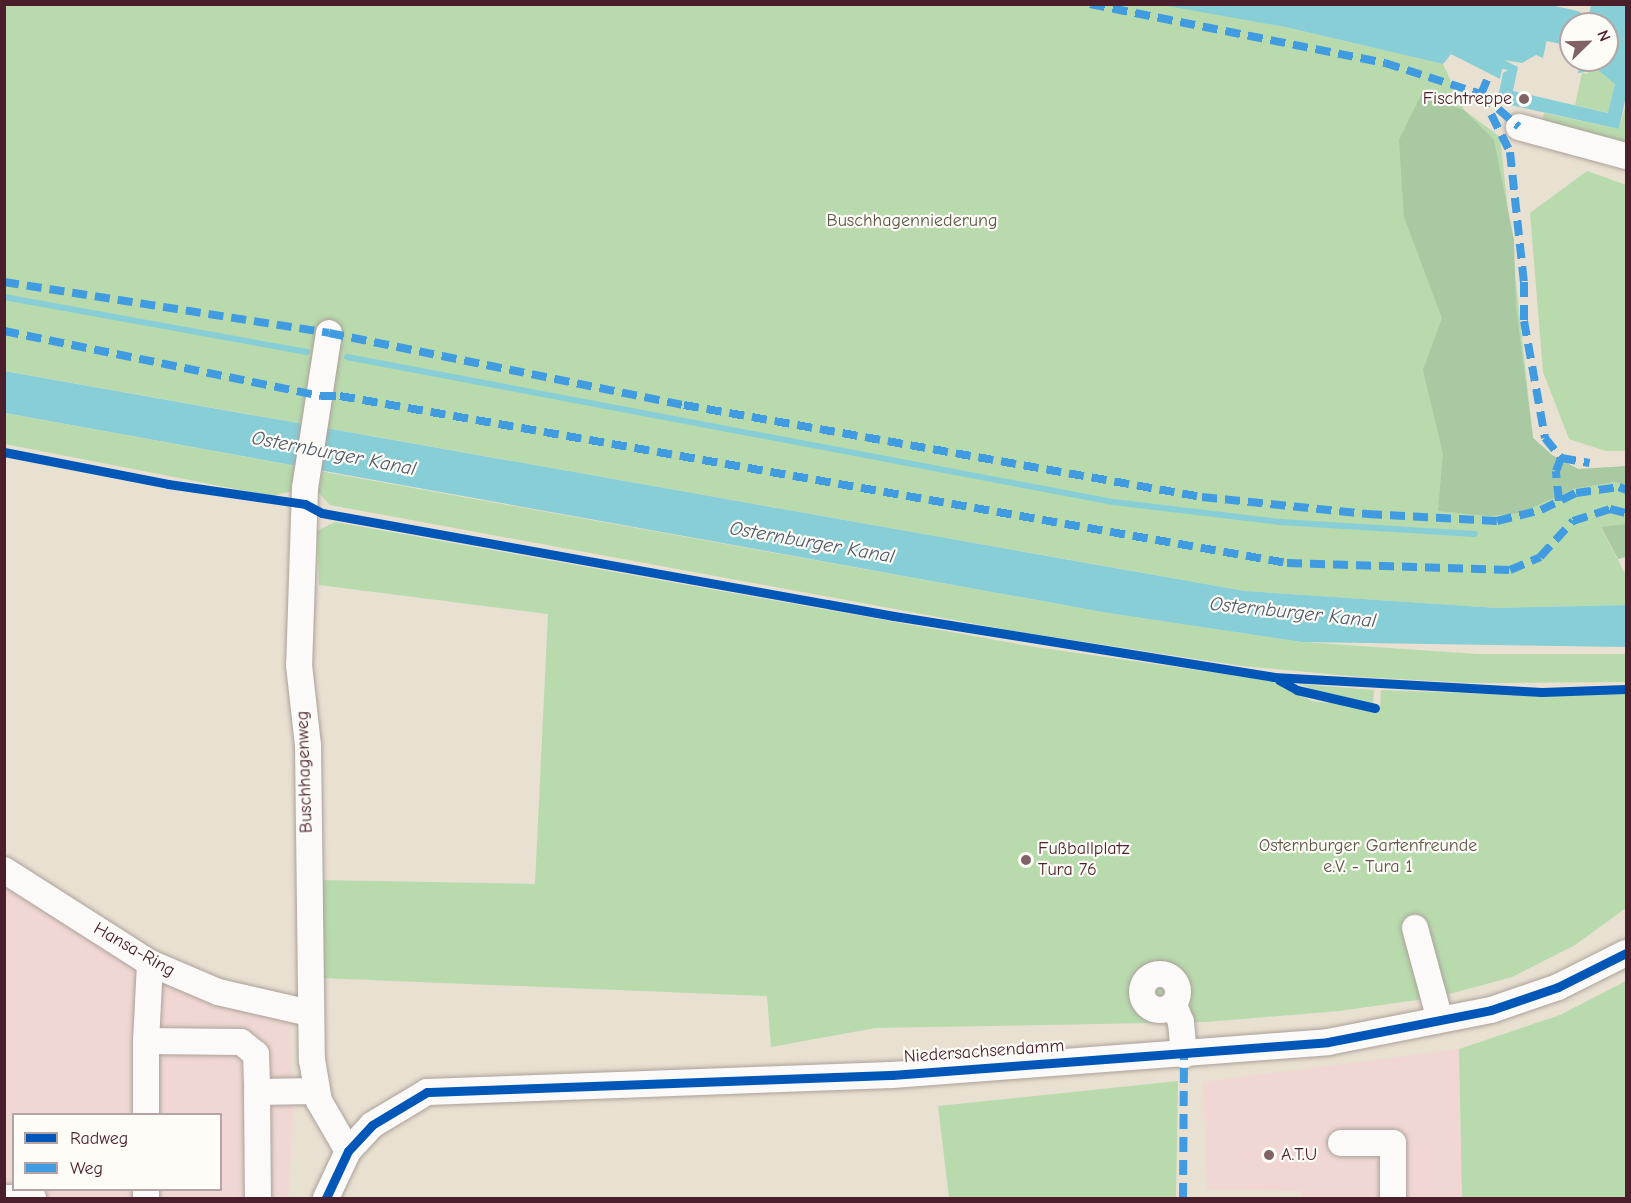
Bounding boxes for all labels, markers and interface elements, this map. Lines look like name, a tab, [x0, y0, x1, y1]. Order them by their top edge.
north arrow	[1559, 12, 1619, 72]
text: N	[1593, 27, 1614, 44]
place label: Fischtreppe	[1423, 88, 1512, 110]
marker: Fischtreppe	[1517, 92, 1531, 106]
park label: Buschhagenniederung	[826, 210, 998, 232]
water label: Osternburger Kanal	[250, 425, 418, 481]
water label: Osternburger Kanal	[728, 516, 896, 568]
water label: Osternburger Kanal	[1209, 591, 1377, 633]
street label: Buschhagenweg	[292, 710, 318, 834]
park label: Osternburger Gartenfreunde e.V. - Tura 1	[1259, 836, 1477, 878]
place label: Fußballplatz Tura 76	[1038, 839, 1130, 882]
marker: Fußballplatz Tura 76	[1019, 853, 1033, 867]
street label: Hansa-Ring	[89, 918, 179, 982]
street label: Niedersachsendamm	[903, 1036, 1065, 1068]
legend	[12, 1113, 222, 1191]
text: Radweg	[70, 1128, 128, 1149]
place label: A.T.U	[1281, 1144, 1317, 1166]
marker: A.T.U	[1262, 1148, 1276, 1162]
text: Weg	[70, 1158, 103, 1179]

